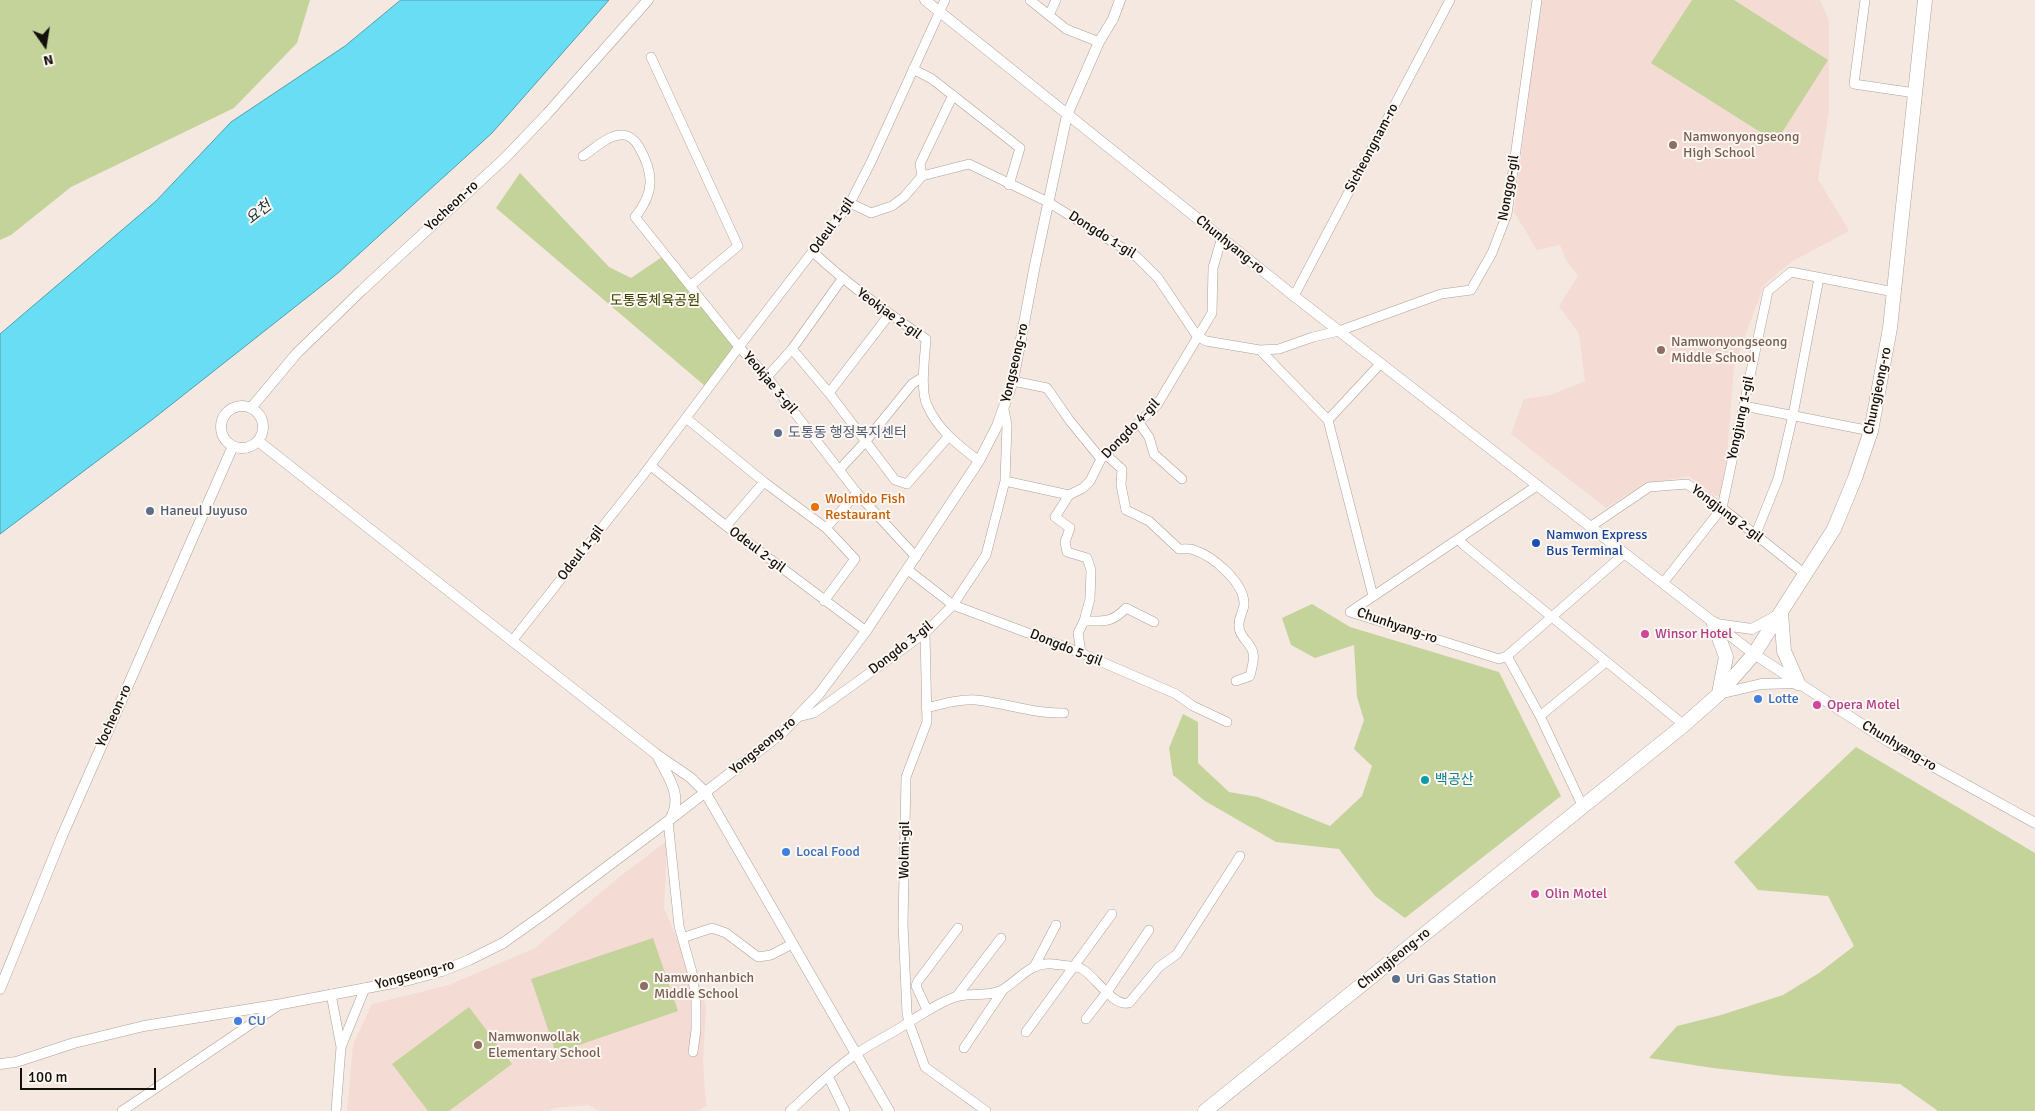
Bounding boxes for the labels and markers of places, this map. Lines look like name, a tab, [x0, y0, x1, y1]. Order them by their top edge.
place label: Namwonyongseong High School	[1683, 129, 1799, 162]
marker: Namwonyongseong High School	[1667, 139, 1679, 151]
place label: Namwonyongseong Middle School	[1671, 334, 1787, 367]
marker: Namwonyongseong Middle School	[1655, 344, 1667, 356]
place label: 도통동 행정복지센터	[788, 425, 907, 441]
marker: 도통동 행정복지센터	[772, 427, 784, 439]
place label: Wolmido Fish Restaurant	[825, 491, 905, 524]
marker: Wolmido Fish Restaurant	[809, 501, 821, 513]
place label: Haneul Juyuso	[160, 503, 248, 519]
marker: Haneul Juyuso	[144, 505, 156, 517]
place label: Namwon Express Bus Terminal	[1546, 527, 1647, 560]
marker: Namwon Express Bus Terminal	[1530, 537, 1542, 549]
place label: Winsor Hotel	[1655, 626, 1732, 642]
marker: Winsor Hotel	[1639, 628, 1651, 640]
place label: Lotte	[1768, 691, 1799, 707]
marker: Lotte	[1752, 693, 1764, 705]
place label: Opera Motel	[1827, 697, 1900, 713]
marker: Opera Motel	[1811, 699, 1823, 711]
place label: 백공산	[1435, 772, 1474, 788]
marker: 백공산	[1419, 774, 1431, 786]
place label: Local Food	[796, 844, 860, 860]
marker: Local Food	[780, 846, 792, 858]
place label: Olin Motel	[1545, 886, 1607, 902]
marker: Olin Motel	[1529, 888, 1541, 900]
place label: Namwonhanbich Middle School	[654, 970, 754, 1002]
place label: Uri Gas Station	[1406, 971, 1496, 987]
marker: Uri Gas Station	[1390, 973, 1402, 985]
marker: Namwonhanbich Middle School	[638, 980, 650, 992]
place label: CU	[248, 1013, 266, 1029]
marker: CU	[232, 1015, 244, 1027]
place label: Namwonwollak Elementary School	[488, 1029, 601, 1062]
marker: Namwonwollak Elementary School	[472, 1039, 484, 1051]

